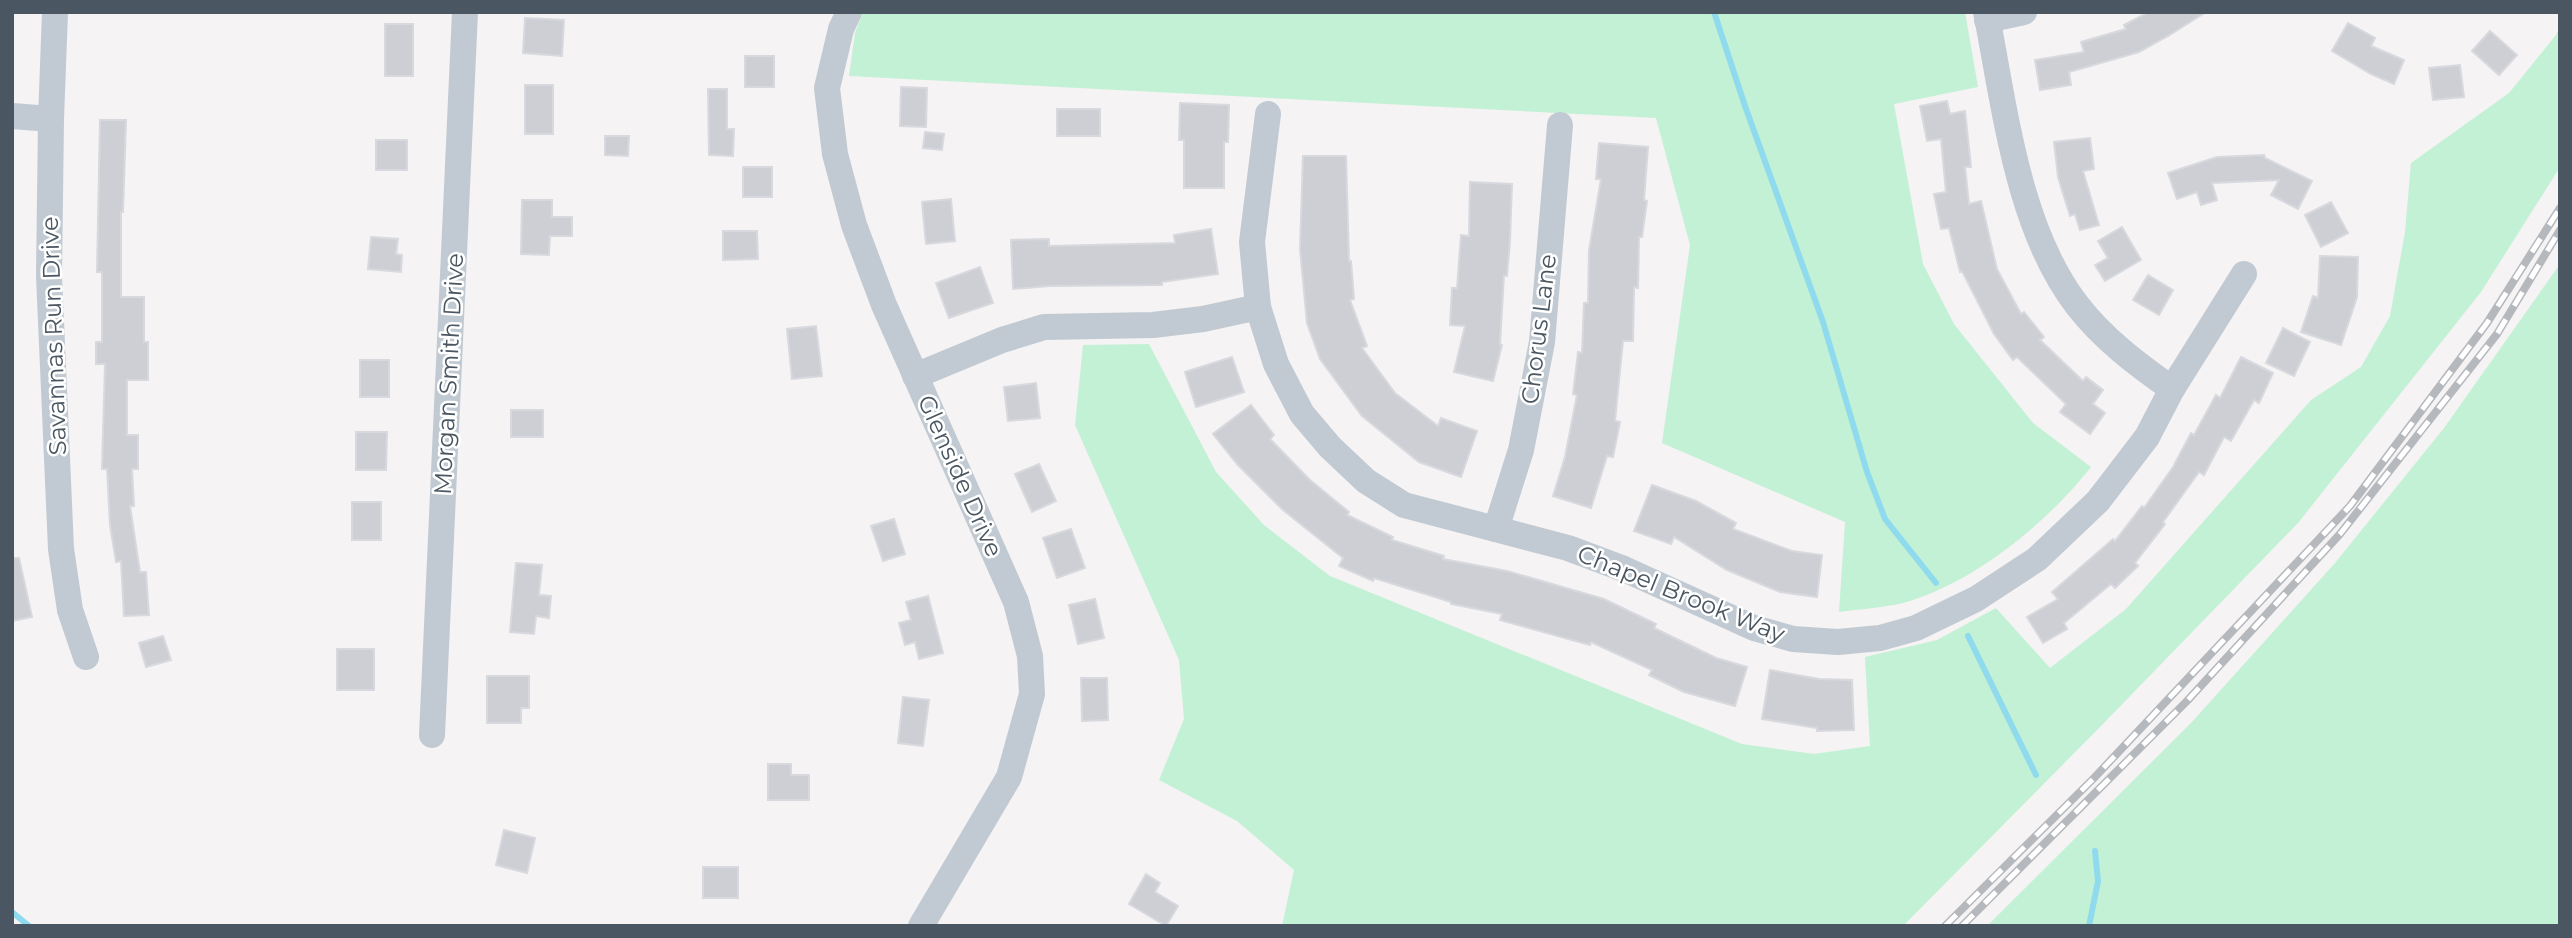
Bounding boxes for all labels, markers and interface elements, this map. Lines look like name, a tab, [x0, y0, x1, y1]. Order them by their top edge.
street label: Savannas Run Drive	[35, 216, 72, 456]
street label: Morgan Smith Drive	[428, 252, 469, 496]
street label: Chorus Lane	[1515, 252, 1562, 406]
street label: Glenside Drive	[912, 390, 1009, 561]
street label: Chapel Brook Way	[1573, 539, 1789, 648]

